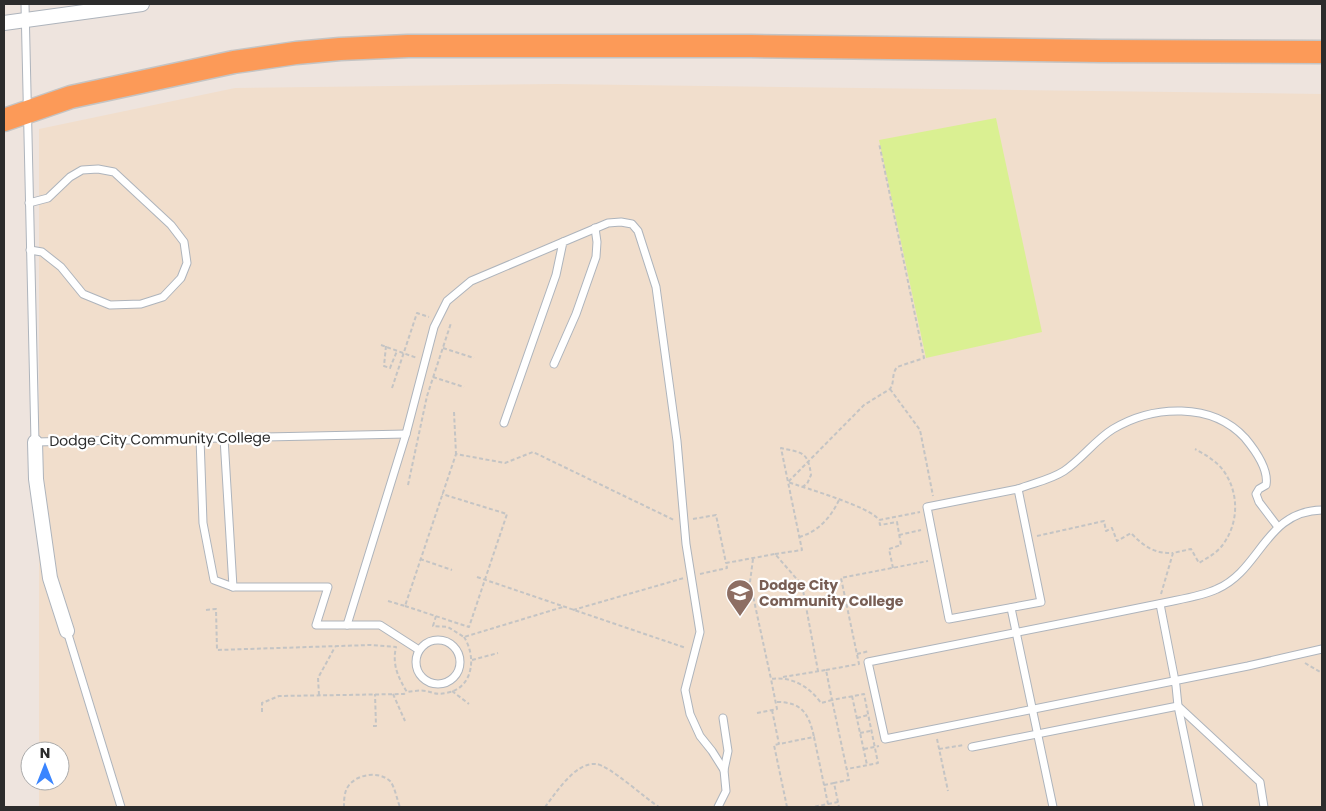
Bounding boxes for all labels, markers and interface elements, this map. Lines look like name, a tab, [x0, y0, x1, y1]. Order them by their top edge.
street label: Dodge City Community College	[49, 427, 271, 451]
place label: Dodge City Community College	[759, 575, 904, 611]
school or university icon: Dodge City Community College	[725, 578, 755, 617]
north arrow	[20, 741, 70, 791]
text: N	[40, 743, 50, 763]

